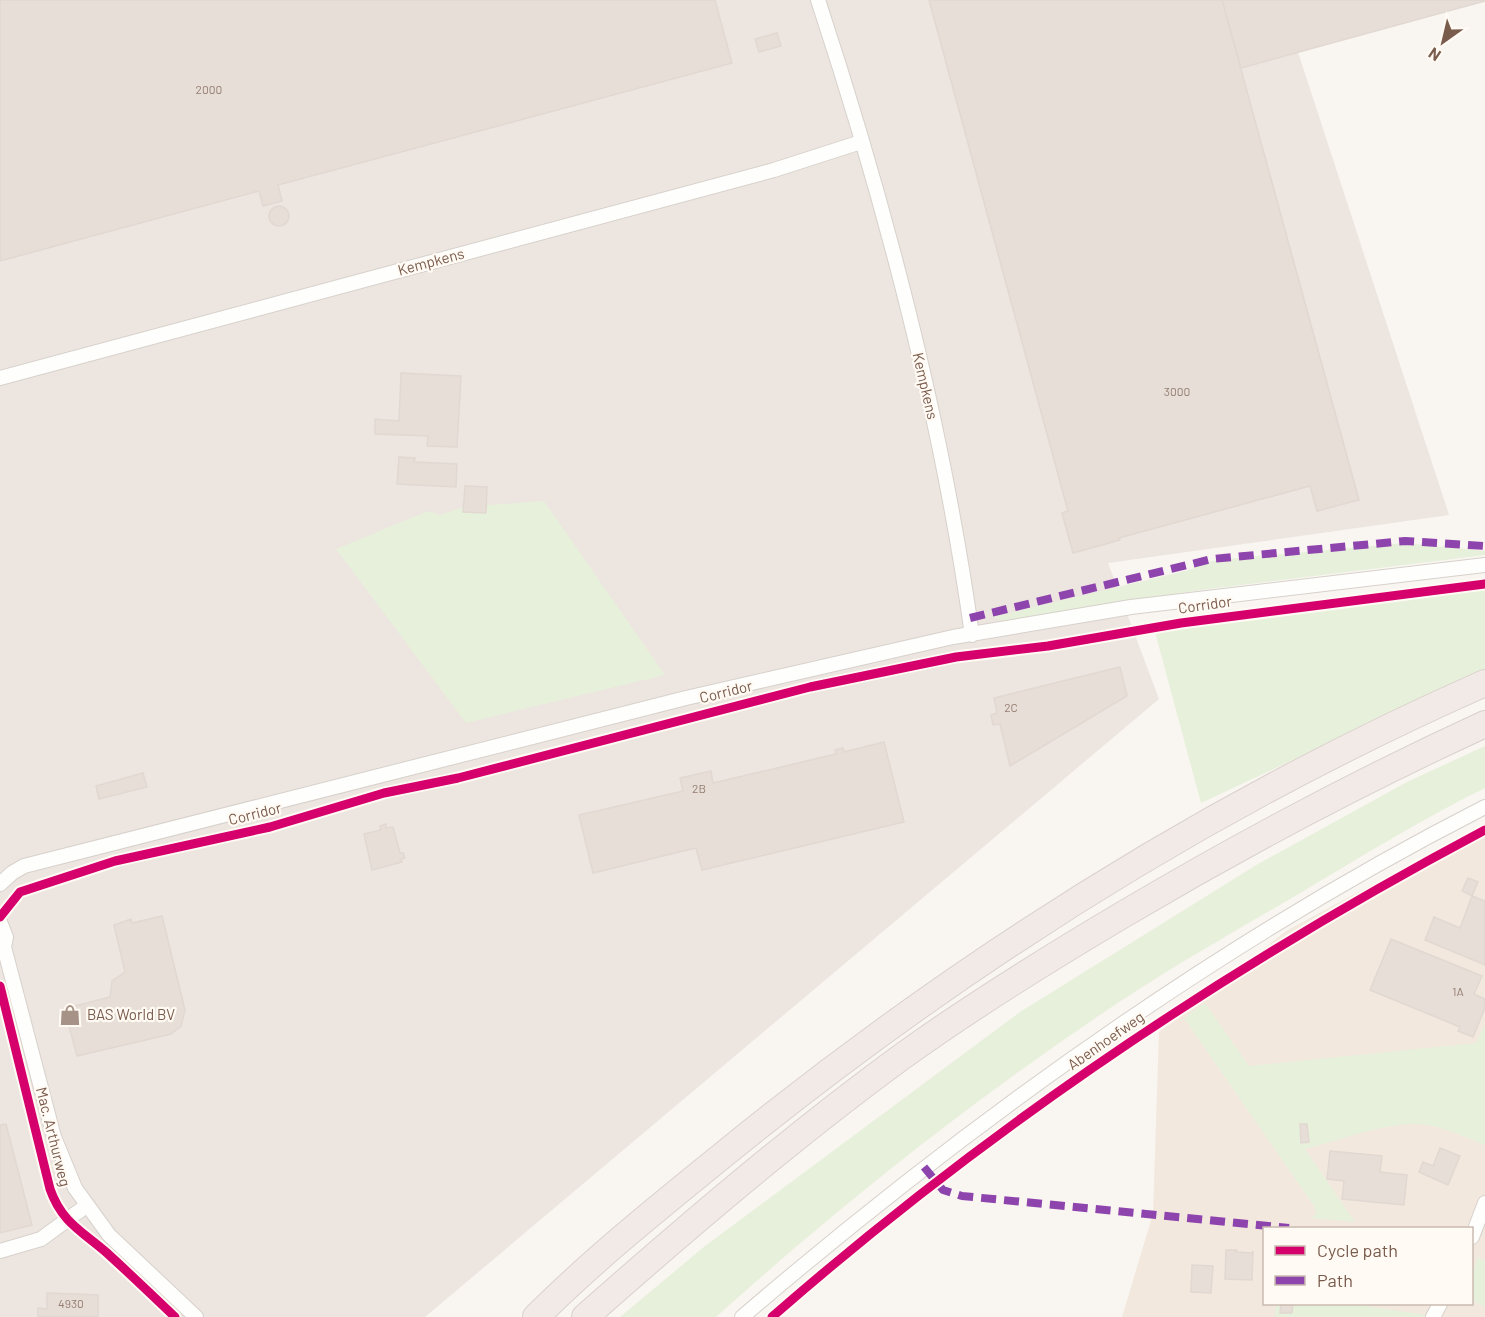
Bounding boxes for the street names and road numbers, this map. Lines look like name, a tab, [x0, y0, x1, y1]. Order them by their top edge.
street label: Kempkens	[396, 244, 466, 279]
street label: Kempkens	[910, 351, 942, 421]
street label: Corridor	[1177, 591, 1233, 617]
street label: Corridor	[697, 676, 755, 706]
street label: Corridor	[226, 798, 284, 828]
street label: Abenhoefweg	[1064, 1007, 1147, 1073]
street label: Mac. Arthurweg	[33, 1085, 75, 1188]

